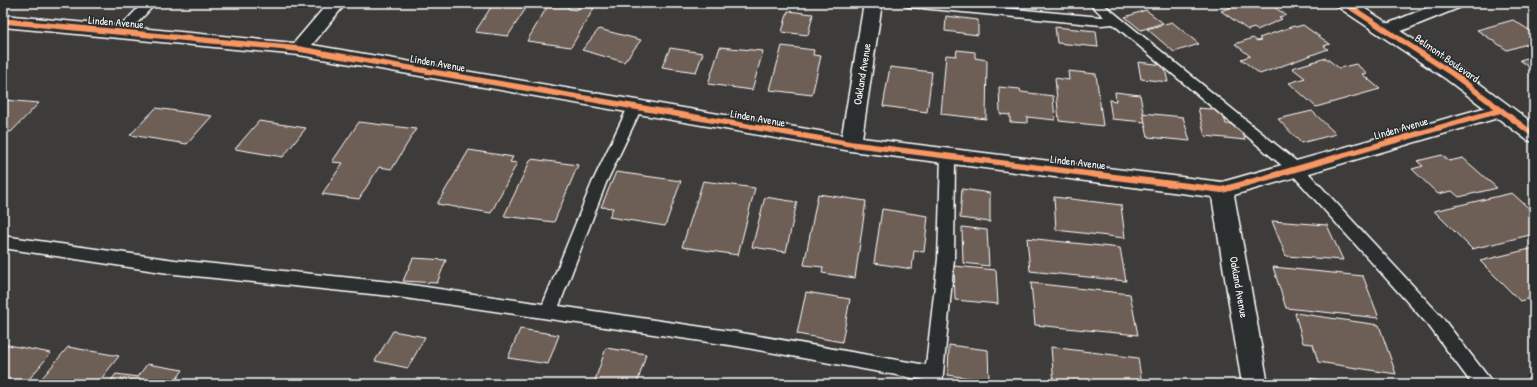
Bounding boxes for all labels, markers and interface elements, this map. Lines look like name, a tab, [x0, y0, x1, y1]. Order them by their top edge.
street label: Linden Avenue	[88, 13, 145, 31]
street label: Belmont Boulevard	[1412, 31, 1482, 86]
street label: Oakland Avenue	[850, 42, 874, 106]
street label: Linden Avenue	[409, 51, 467, 75]
street label: Linden Avenue	[729, 106, 787, 130]
street label: Linden Avenue	[1372, 113, 1430, 142]
street label: Linden Avenue	[1050, 152, 1107, 172]
street label: Oakland Avenue	[1227, 255, 1251, 319]

